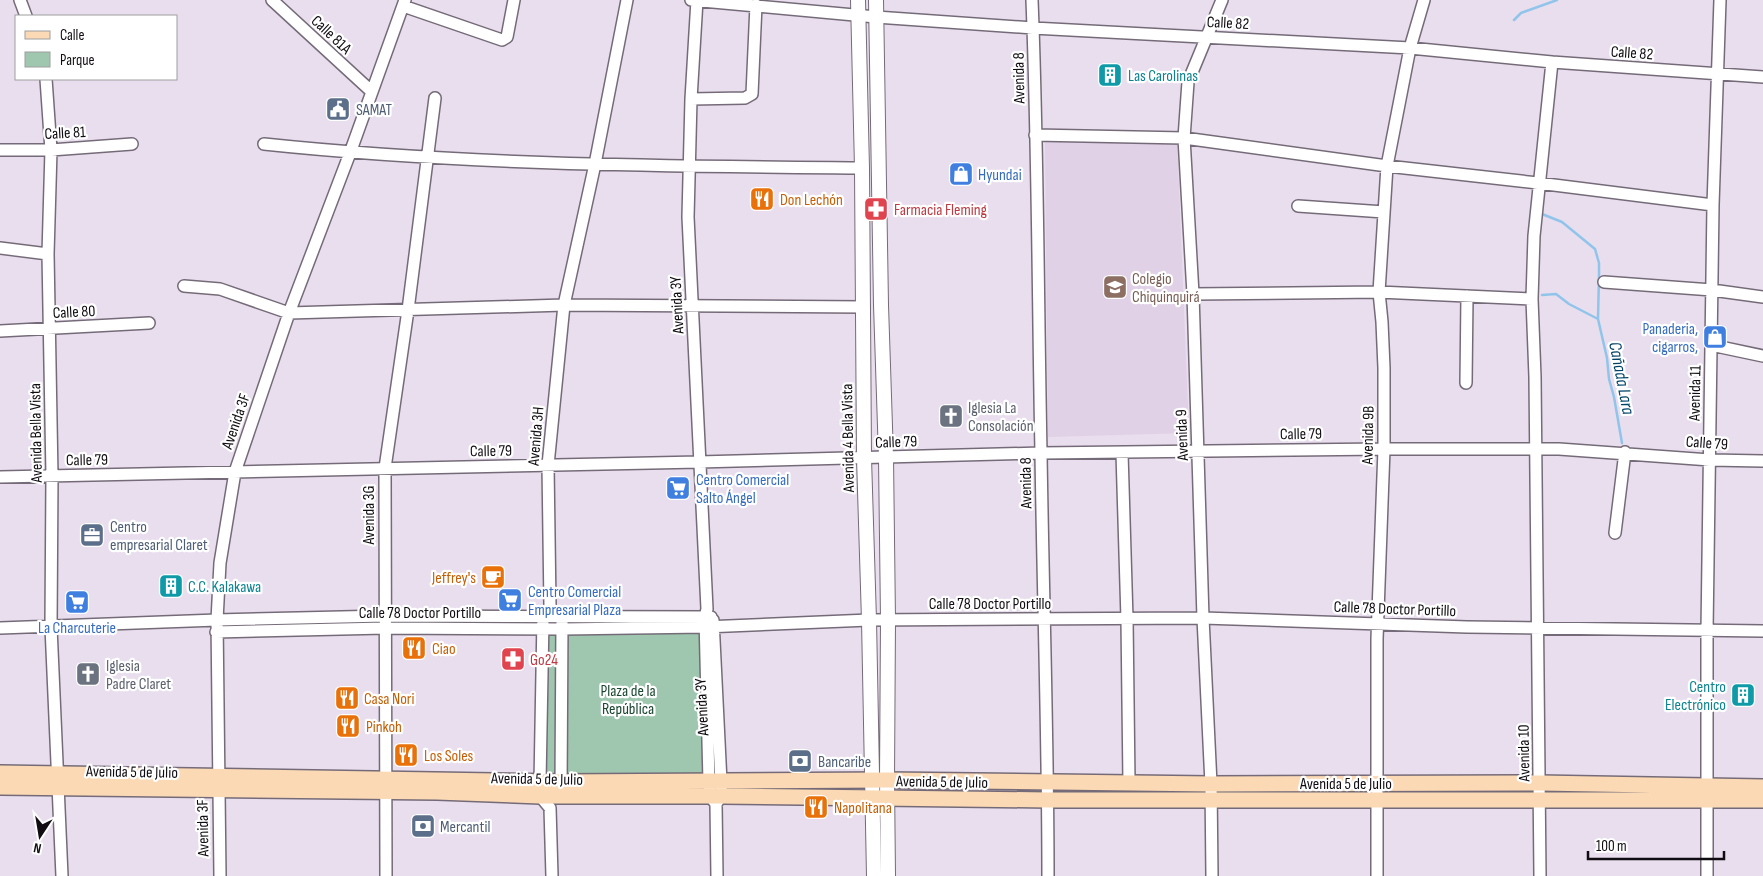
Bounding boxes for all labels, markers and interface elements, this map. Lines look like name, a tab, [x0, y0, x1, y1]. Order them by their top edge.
street label: Calle 81A	[307, 12, 355, 59]
street label: Calle 82	[1206, 13, 1250, 34]
legend	[15, 15, 178, 80]
text: Calle	[60, 26, 84, 45]
street label: Calle 82	[1610, 43, 1654, 64]
text: Parque	[60, 51, 95, 70]
street label: Avenida 8	[1010, 52, 1029, 105]
building icon: Las Carolinas	[1097, 62, 1123, 88]
place label: Las Carolinas	[1128, 67, 1198, 86]
public building icon: SAMAT	[325, 96, 351, 122]
place label: SAMAT	[356, 101, 392, 120]
street label: Calle 81	[44, 123, 87, 144]
shop icon: Hyundai	[948, 161, 974, 187]
place label: Hyundai	[978, 166, 1022, 185]
restaurant icon: Don Lechón	[749, 186, 775, 212]
place label: Don Lechón	[780, 191, 843, 210]
pharmacy icon: Farmacia Fleming	[863, 196, 889, 222]
place label: Farmacia Fleming	[894, 201, 987, 220]
place label: Colegio Chiquinquirá	[1132, 270, 1200, 307]
school or university icon: Colegio Chiquinquirá	[1102, 274, 1128, 300]
street label: Avenida 3Y	[666, 275, 689, 335]
street label: Calle 80	[52, 302, 96, 323]
place label: Panaderia, cigarros,	[1642, 320, 1698, 357]
shop icon: Panaderia, cigarros,	[1702, 324, 1728, 350]
water label: Cañada Lara	[1604, 340, 1639, 417]
street label: Avenida 11	[1685, 365, 1705, 422]
street label: Avenida Bella Vista	[26, 383, 47, 484]
street label: Avenida 4 Bella Vista	[838, 383, 859, 493]
street label: Avenida 3F	[218, 391, 255, 453]
place label: Iglesia La Consolación	[968, 399, 1034, 436]
church icon: Iglesia La Consolación	[938, 403, 964, 429]
street label: Avenida 3H	[524, 406, 549, 467]
street label: Avenida 9B	[1358, 406, 1379, 465]
street label: Avenida 9	[1172, 409, 1193, 462]
street label: Calle 79	[1280, 425, 1322, 444]
street label: Calle 79	[875, 432, 917, 453]
street label: Calle 79	[1685, 433, 1729, 454]
street label: Calle 79	[470, 442, 512, 461]
street label: Calle 79	[66, 451, 108, 470]
street label: Avenida 8	[1017, 457, 1036, 510]
place label: Centro Comercial Salto Ángel	[696, 471, 789, 508]
supermarket icon: Centro Comercial Salto Ángel	[665, 475, 691, 501]
street label: Avenida 3G	[360, 485, 379, 546]
place label: Centro empresarial Claret	[110, 518, 208, 555]
office icon: Centro empresarial Claret	[79, 522, 105, 548]
cafe icon: Jeffrey's	[480, 564, 506, 590]
place label: Jeffrey's	[431, 569, 476, 588]
building icon: C.C. Kalakawa	[158, 573, 184, 599]
place label: C.C. Kalakawa	[188, 578, 261, 597]
place label: Centro Comercial Empresarial Plaza	[528, 583, 621, 620]
supermarket icon: Centro Comercial Empresarial Plaza	[497, 587, 523, 613]
supermarket icon: La Charcuterie	[64, 589, 90, 615]
street label: Calle 78 Doctor Portillo	[929, 595, 1051, 614]
street label: Calle 78 Doctor Portillo	[1333, 598, 1456, 621]
street label: Calle 78 Doctor Portillo	[359, 604, 481, 623]
place label: La Charcuterie	[38, 619, 116, 638]
restaurant icon: Ciao	[401, 635, 427, 661]
place label: Ciao	[432, 640, 456, 659]
pharmacy icon: Go24	[500, 646, 526, 672]
place label: Go24	[530, 651, 558, 670]
place label: Iglesia Padre Claret	[106, 657, 171, 694]
church icon: Iglesia Padre Claret	[75, 661, 101, 687]
street label: Avenida 3Y	[691, 677, 714, 737]
place label: Centro Electrónico	[1665, 678, 1726, 715]
park label: Plaza de la República	[600, 682, 656, 719]
building icon: Centro Electrónico	[1730, 682, 1756, 708]
restaurant icon: Casa Nori	[334, 685, 360, 711]
place label: Casa Nori	[364, 690, 414, 709]
restaurant icon: Pinkoh	[335, 713, 361, 739]
place label: Pinkoh	[366, 718, 402, 737]
street label: Avenida 10	[1515, 724, 1535, 783]
restaurant icon: Los Soles	[393, 742, 419, 768]
place label: Los Soles	[424, 747, 474, 766]
bank icon: Bancaribe	[787, 748, 813, 774]
place label: Bancaribe	[818, 753, 871, 772]
street label: Avenida 5 de Julio	[85, 762, 178, 783]
street label: Avenida 5 de Julio	[490, 769, 583, 790]
street label: Avenida 5 de Julio	[895, 772, 988, 793]
street label: Avenida 5 de Julio	[1299, 775, 1392, 794]
restaurant icon: Napolitana	[803, 794, 829, 820]
street label: Avenida 3F	[194, 799, 214, 858]
place label: Napolitana	[834, 799, 892, 818]
north arrow	[15, 811, 65, 861]
bank icon: Mercantil	[410, 813, 436, 839]
place label: Mercantil	[440, 818, 490, 837]
scale bar	[1588, 828, 1724, 860]
text: 100 m	[1596, 837, 1627, 856]
text: N	[32, 839, 43, 857]

